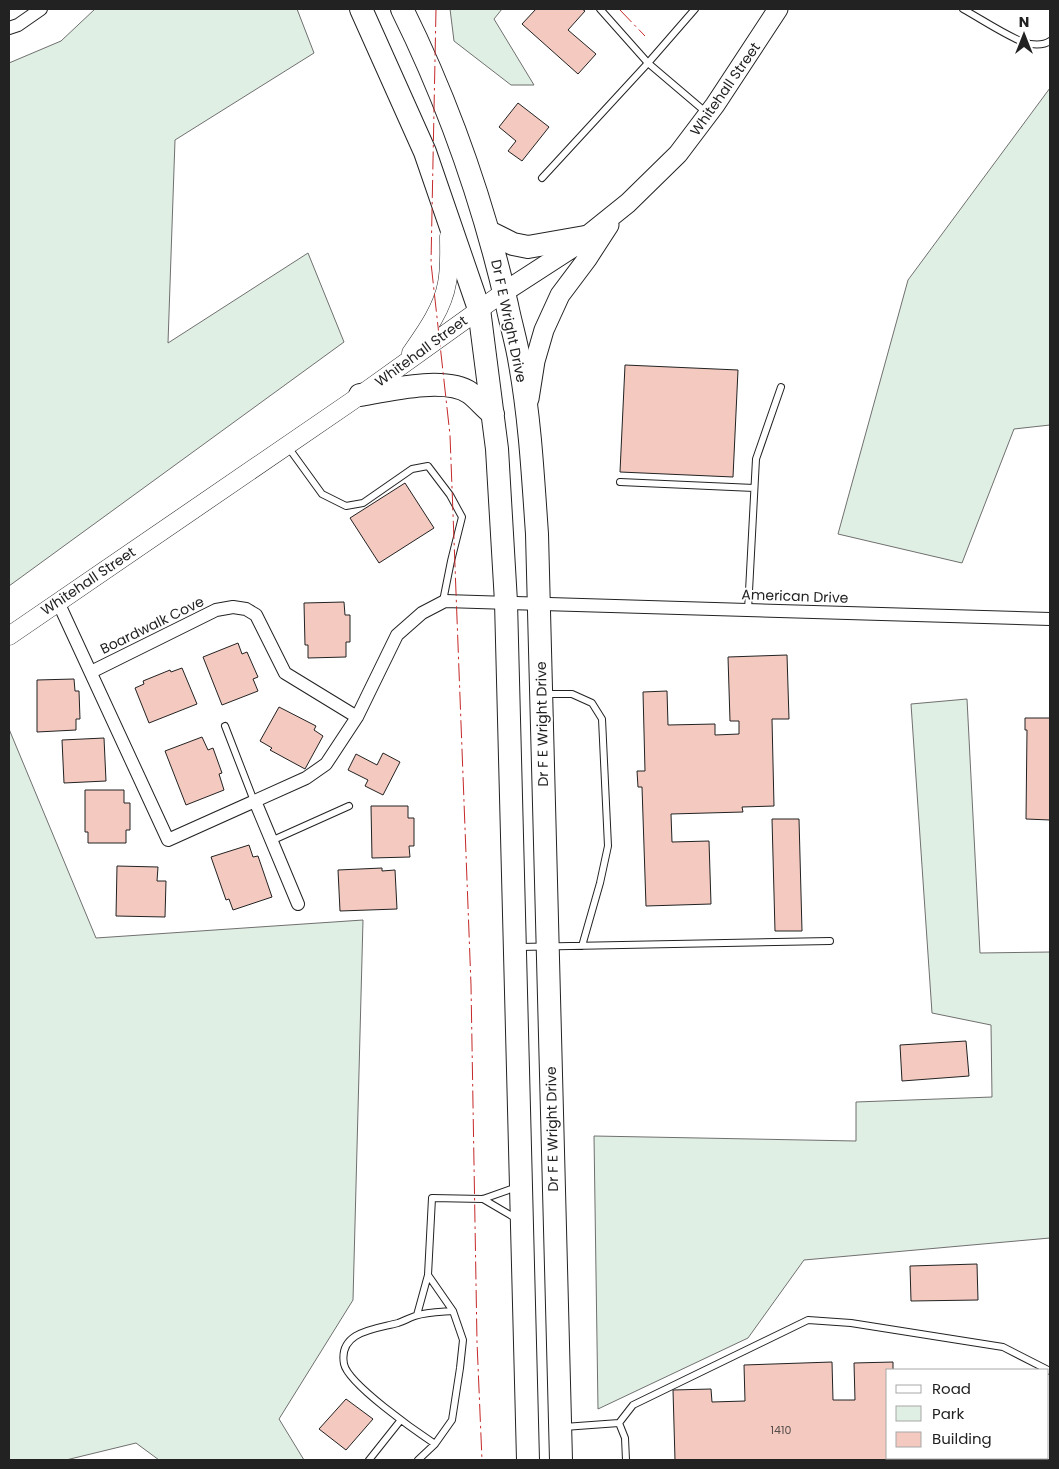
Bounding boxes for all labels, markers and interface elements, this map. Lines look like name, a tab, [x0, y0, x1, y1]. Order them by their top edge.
north arrow	[999, 10, 1049, 60]
text: N	[1019, 12, 1029, 32]
street label: Whitehall Street	[685, 38, 765, 140]
street label: Dr F E Wright Drive	[486, 258, 532, 385]
street label: Whitehall Street	[371, 311, 471, 391]
street label: Whitehall Street	[37, 542, 139, 620]
street label: American Drive	[741, 584, 849, 608]
street label: Boardwalk Cove	[97, 591, 208, 659]
street label: Dr F E Wright Drive	[531, 661, 553, 787]
street label: Dr F E Wright Drive	[541, 1066, 563, 1192]
legend	[886, 1369, 1049, 1459]
text: Road	[932, 1378, 971, 1399]
text: Park	[932, 1403, 964, 1424]
house number: 1410	[771, 1422, 792, 1438]
text: Building	[932, 1428, 992, 1449]

